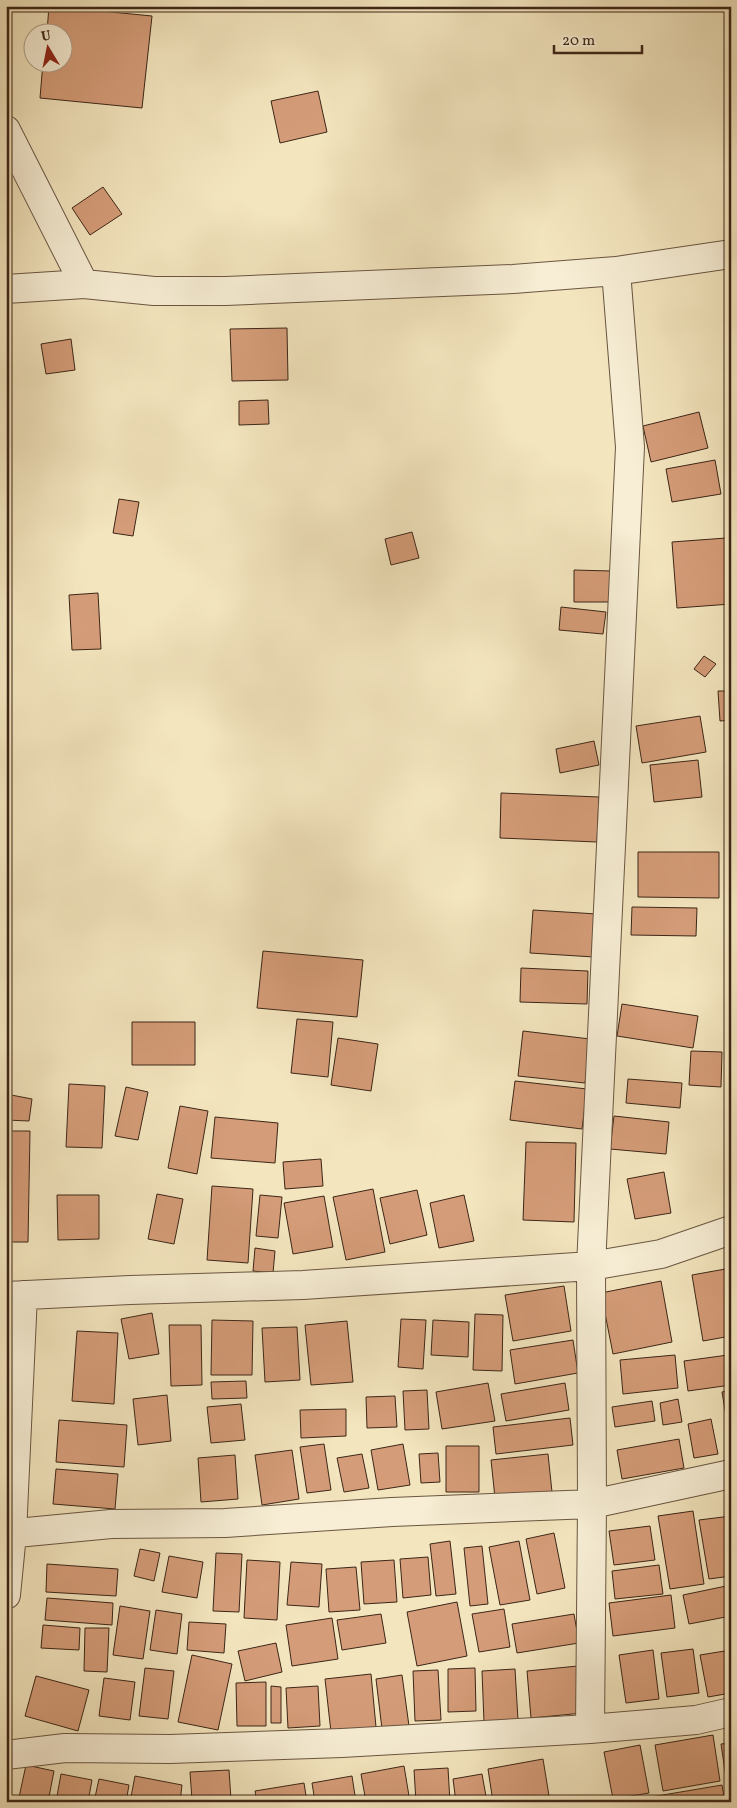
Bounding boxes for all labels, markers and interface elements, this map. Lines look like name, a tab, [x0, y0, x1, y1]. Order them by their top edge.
north arrow	[22, 22, 72, 72]
scale bar	[554, 22, 642, 54]
text: U	[40, 26, 53, 47]
text: 20 m	[562, 31, 595, 52]

